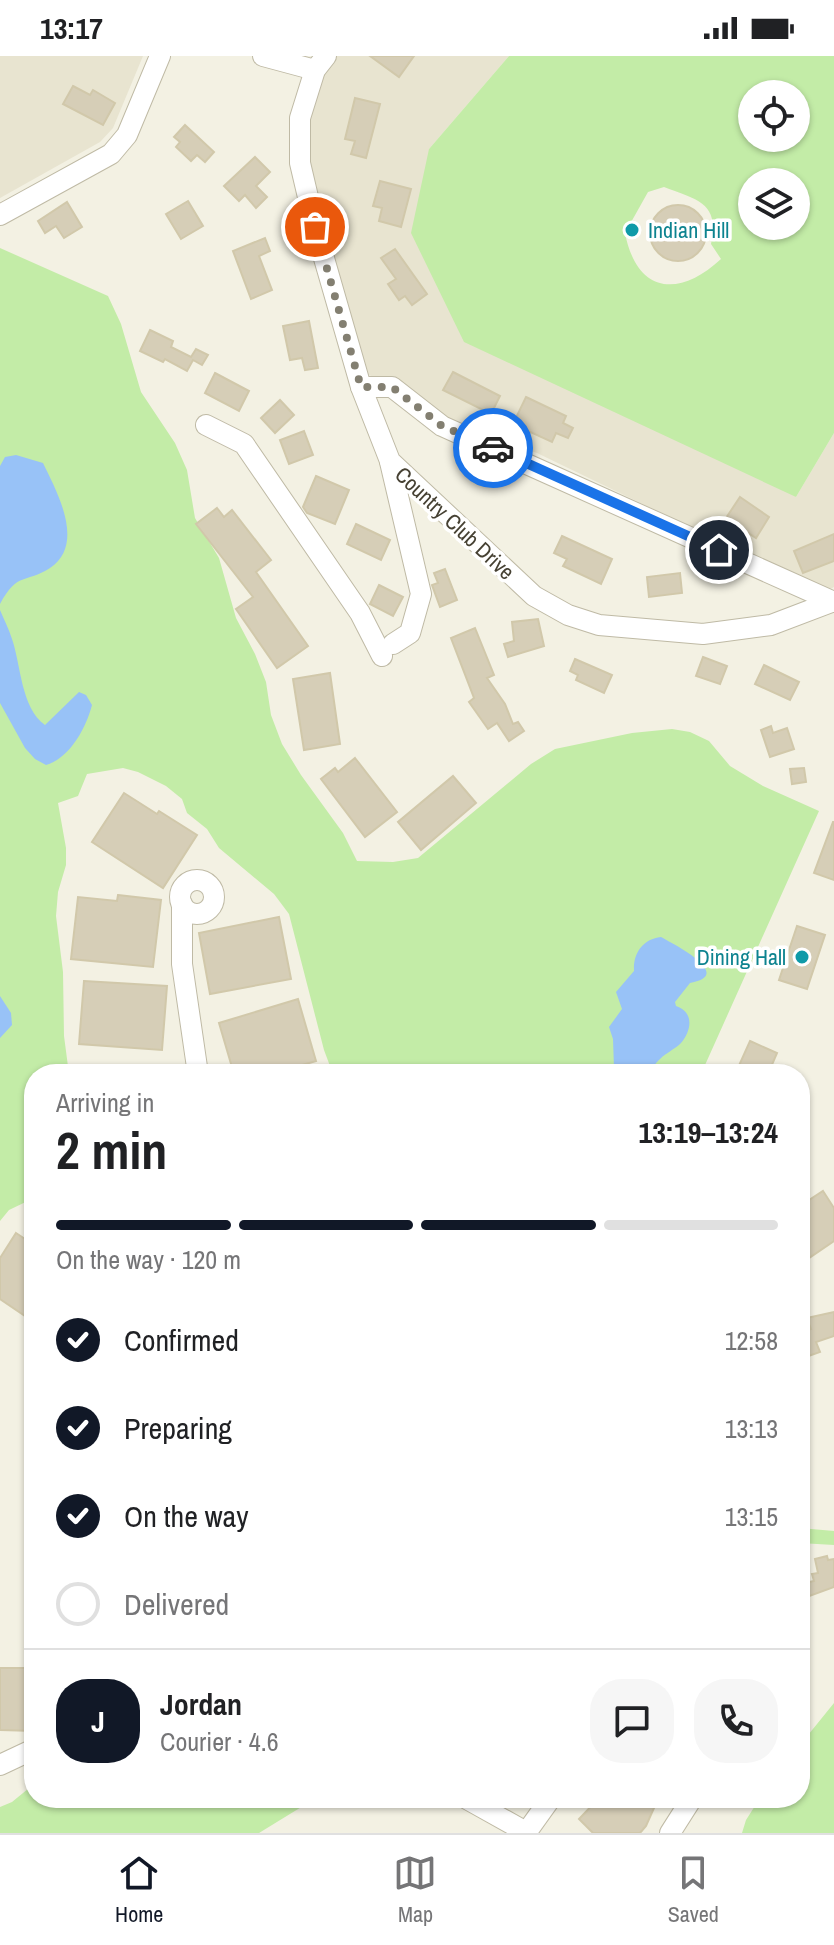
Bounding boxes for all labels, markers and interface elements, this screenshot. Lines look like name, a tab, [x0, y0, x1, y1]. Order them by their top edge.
text: 13:17	[40, 8, 103, 48]
map controls	[738, 80, 810, 240]
button: locate	[738, 80, 810, 152]
button: layers	[738, 168, 810, 240]
pin	[281, 193, 349, 261]
icon: bag	[293, 205, 337, 249]
place label: Indian Hill	[648, 215, 729, 245]
marker: Indian Hill	[623, 221, 641, 239]
courier	[453, 408, 533, 488]
icon: car	[471, 426, 515, 470]
street label: Country Club Drive	[389, 460, 521, 586]
pin	[685, 516, 753, 584]
icon: home	[697, 528, 741, 572]
place label: Dining Hall	[697, 942, 786, 972]
marker: Dining Hall	[793, 948, 811, 966]
text: Arriving in	[56, 1085, 154, 1120]
text: 13:19–13:24	[639, 1112, 778, 1152]
text: 2 min	[56, 1115, 167, 1185]
text: On the way · 120 m	[56, 1242, 241, 1277]
icon: check	[56, 1318, 100, 1362]
text: Confirmed	[124, 1320, 239, 1360]
text: 12:58	[725, 1323, 778, 1358]
icon: check	[56, 1406, 100, 1450]
text: Preparing	[124, 1408, 232, 1448]
text: 13:13	[725, 1411, 778, 1446]
icon: check	[56, 1494, 100, 1538]
text: On the way	[124, 1496, 248, 1536]
text: 13:15	[725, 1499, 778, 1534]
text: Delivered	[124, 1584, 229, 1624]
button: chat	[590, 1679, 674, 1763]
button: phone	[694, 1679, 778, 1763]
text: Jordan	[160, 1684, 242, 1724]
text: J	[91, 1701, 105, 1741]
text: Courier · 4.6	[160, 1724, 279, 1759]
tab: Home	[115, 1851, 163, 1929]
tab: Map	[393, 1851, 437, 1929]
tab: Saved	[668, 1851, 719, 1929]

